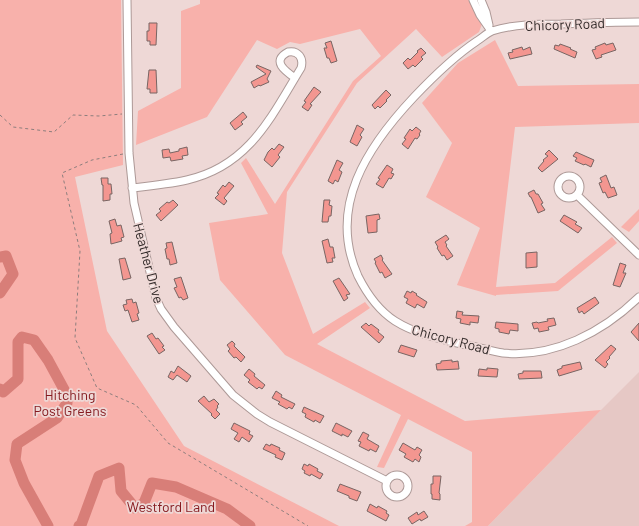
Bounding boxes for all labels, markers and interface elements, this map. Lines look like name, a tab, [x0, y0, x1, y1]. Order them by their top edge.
street label: Chicory Road	[525, 14, 605, 34]
street label: Heather Drive	[130, 221, 168, 305]
street label: Chicory Road	[410, 320, 492, 358]
park label: Hitching Post Greens	[33, 386, 107, 419]
park label: Westford Land	[127, 498, 215, 515]

